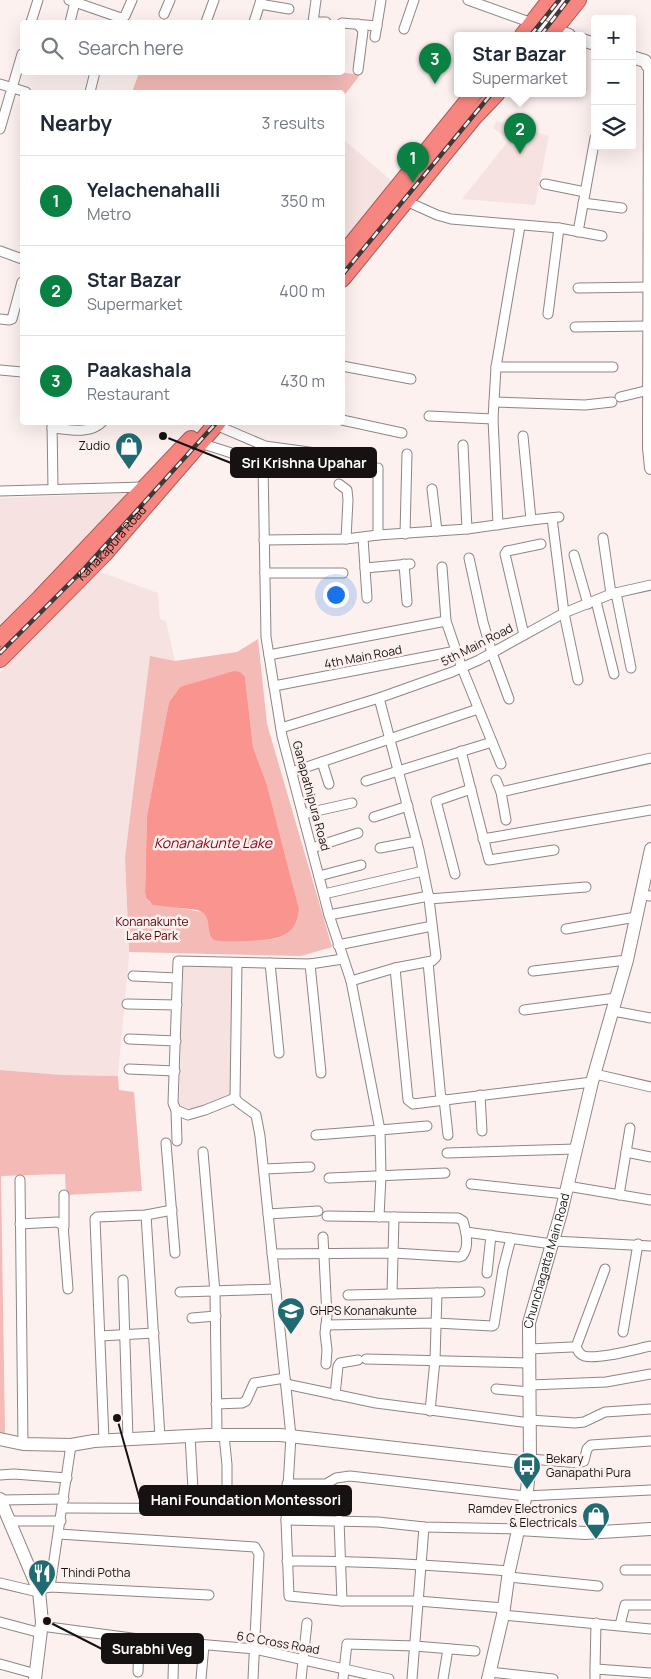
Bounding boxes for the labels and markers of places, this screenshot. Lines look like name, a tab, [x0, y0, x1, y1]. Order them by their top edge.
pin: 3	[419, 43, 451, 84]
pin: 2	[504, 113, 536, 154]
pin: 1	[397, 142, 429, 183]
shop icon: Zudio	[114, 431, 144, 470]
place label: Zudio	[78, 437, 110, 454]
callout: Sri Krishna Upahar	[231, 448, 376, 477]
school or university icon: GHPS Konanakunte	[276, 1296, 306, 1335]
place label: GHPS Konanakunte	[310, 1302, 417, 1319]
place label: Bekary Ganapathi Pura	[546, 1450, 631, 1481]
bus stop icon: Bekary Ganapathi Pura	[512, 1451, 542, 1490]
callout: Hani Foundation Montessori	[140, 1486, 351, 1515]
place label: Ramdev Electronics & Electricals	[468, 1500, 577, 1531]
shop icon: Ramdev Electronics & Electricals	[581, 1501, 611, 1540]
restaurant icon: Thindi Potha	[27, 1558, 57, 1597]
place label: Thindi Potha	[61, 1564, 130, 1581]
callout: Surabhi Veg	[102, 1634, 203, 1663]

